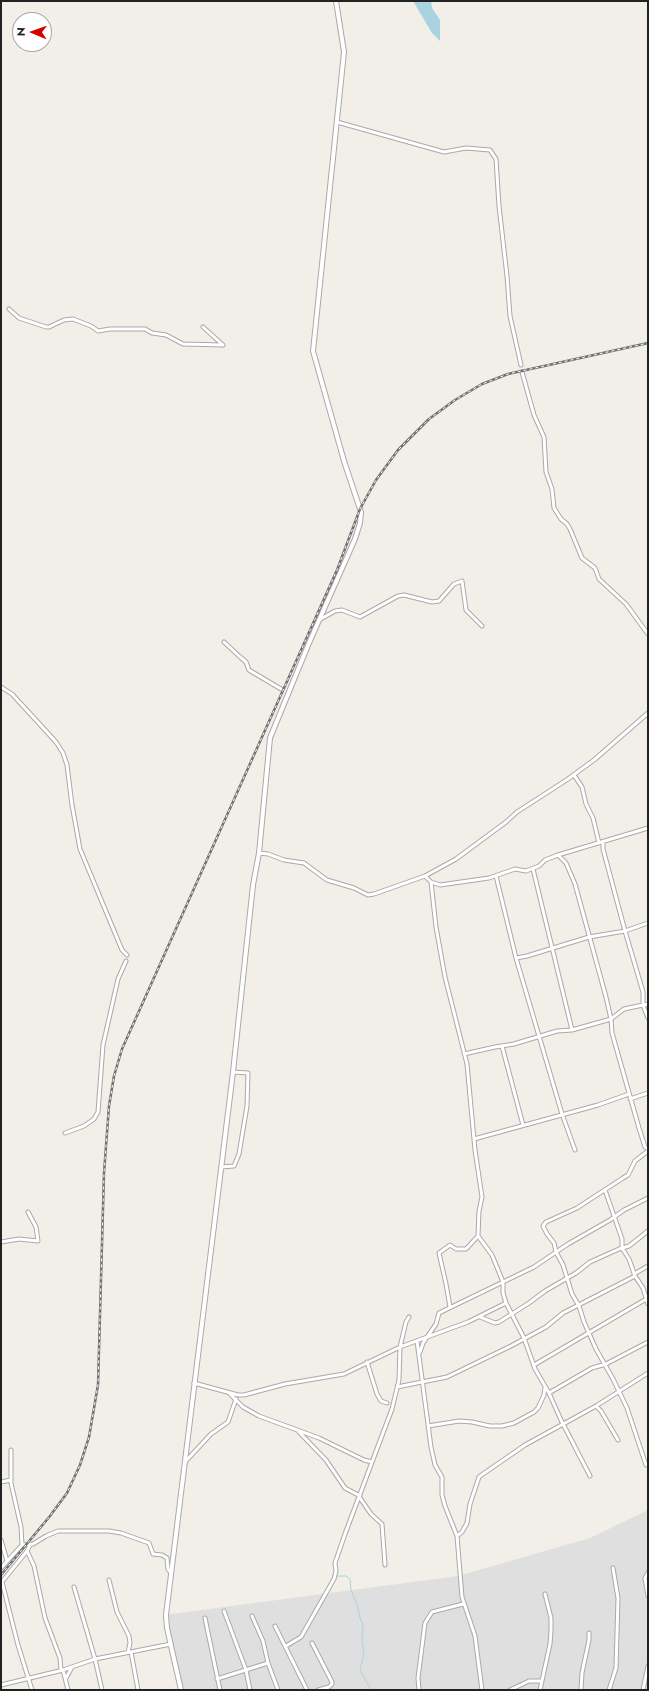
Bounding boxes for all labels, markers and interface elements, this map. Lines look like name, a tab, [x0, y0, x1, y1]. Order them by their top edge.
north arrow	[12, 12, 52, 52]
text: N	[13, 27, 29, 36]

